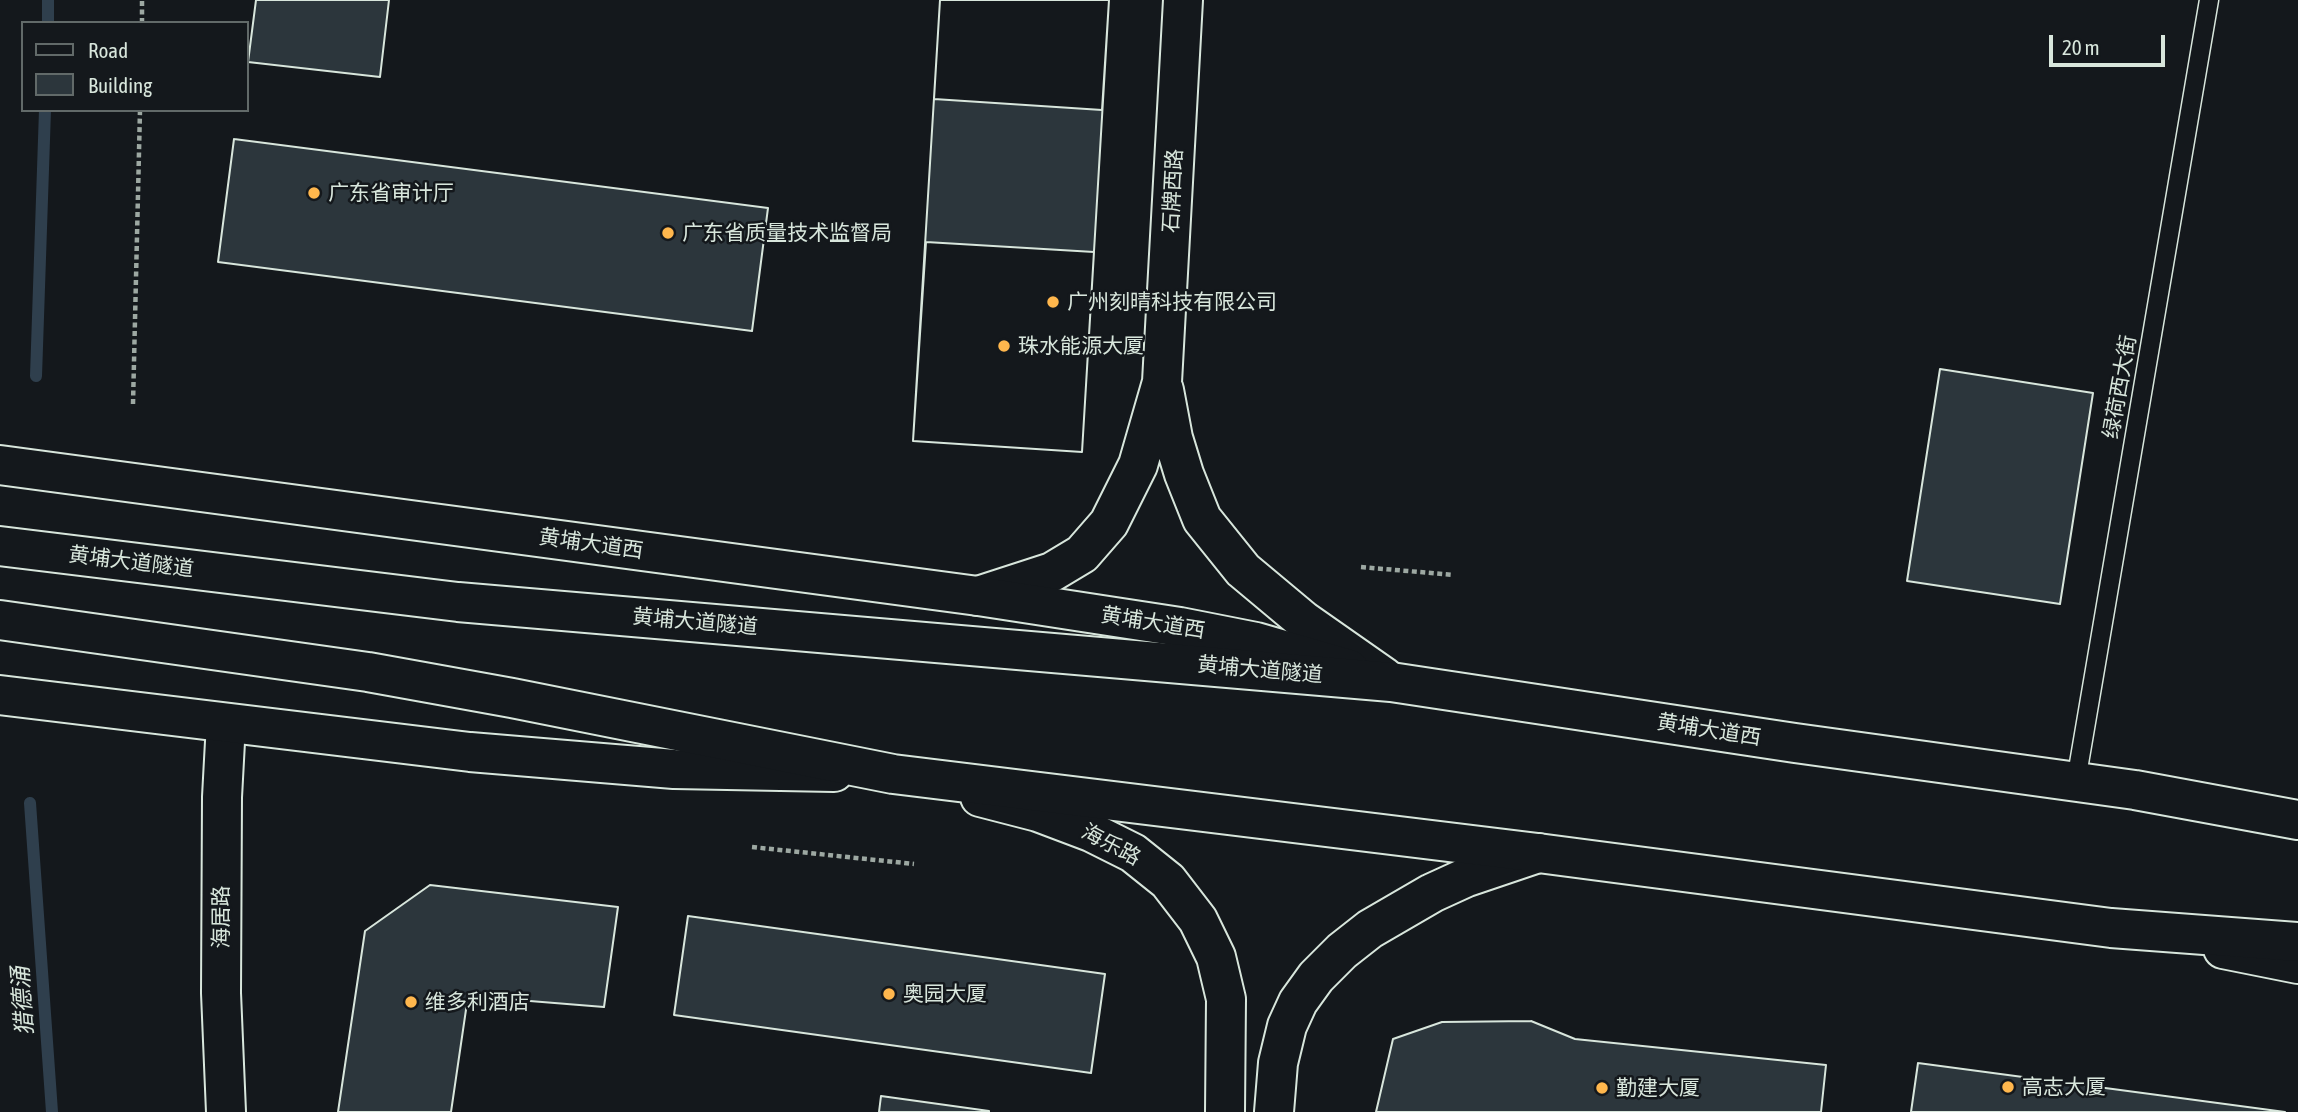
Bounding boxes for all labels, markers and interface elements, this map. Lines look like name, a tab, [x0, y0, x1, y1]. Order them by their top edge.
legend	[21, 21, 248, 112]
scale bar	[2053, 21, 2168, 65]
text: 20 m	[2062, 35, 2100, 59]
text: Road	[88, 38, 128, 62]
text: Building	[88, 73, 152, 97]
street label: 石牌西路	[1158, 148, 1188, 234]
place label: 广东省审计厅	[328, 180, 454, 206]
marker: 广东省审计厅	[306, 185, 322, 201]
place label: 广东省质量技术监督局	[682, 220, 892, 246]
marker: 广东省质量技术监督局	[660, 225, 676, 241]
place label: 广州刻晴科技有限公司	[1067, 289, 1277, 315]
marker: 广州刻晴科技有限公司	[1045, 294, 1061, 310]
place label: 珠水能源大厦	[1018, 333, 1144, 359]
street label: 绿荷西大街	[2098, 333, 2142, 441]
marker: 珠水能源大厦	[996, 338, 1012, 354]
street label: 黄埔大道西	[537, 524, 645, 564]
street label: 黄埔大道隧道	[67, 542, 195, 582]
street label: 黄埔大道西	[1099, 602, 1207, 644]
street label: 黄埔大道隧道	[631, 604, 759, 640]
street label: 黄埔大道隧道	[1196, 652, 1324, 688]
street label: 黄埔大道西	[1655, 709, 1763, 751]
street label: 海乐路	[1077, 819, 1145, 871]
street label: 海居路	[208, 886, 234, 948]
water label: 猎德涌	[7, 966, 39, 1036]
place label: 奥园大厦	[903, 981, 987, 1007]
marker: 奥园大厦	[881, 986, 897, 1002]
place label: 维多利酒店	[425, 989, 530, 1015]
marker: 维多利酒店	[403, 994, 419, 1010]
place label: 高志大厦	[2022, 1074, 2106, 1100]
place label: 勤建大厦	[1616, 1075, 1700, 1101]
marker: 高志大厦	[2000, 1079, 2016, 1095]
marker: 勤建大厦	[1594, 1080, 1610, 1096]

